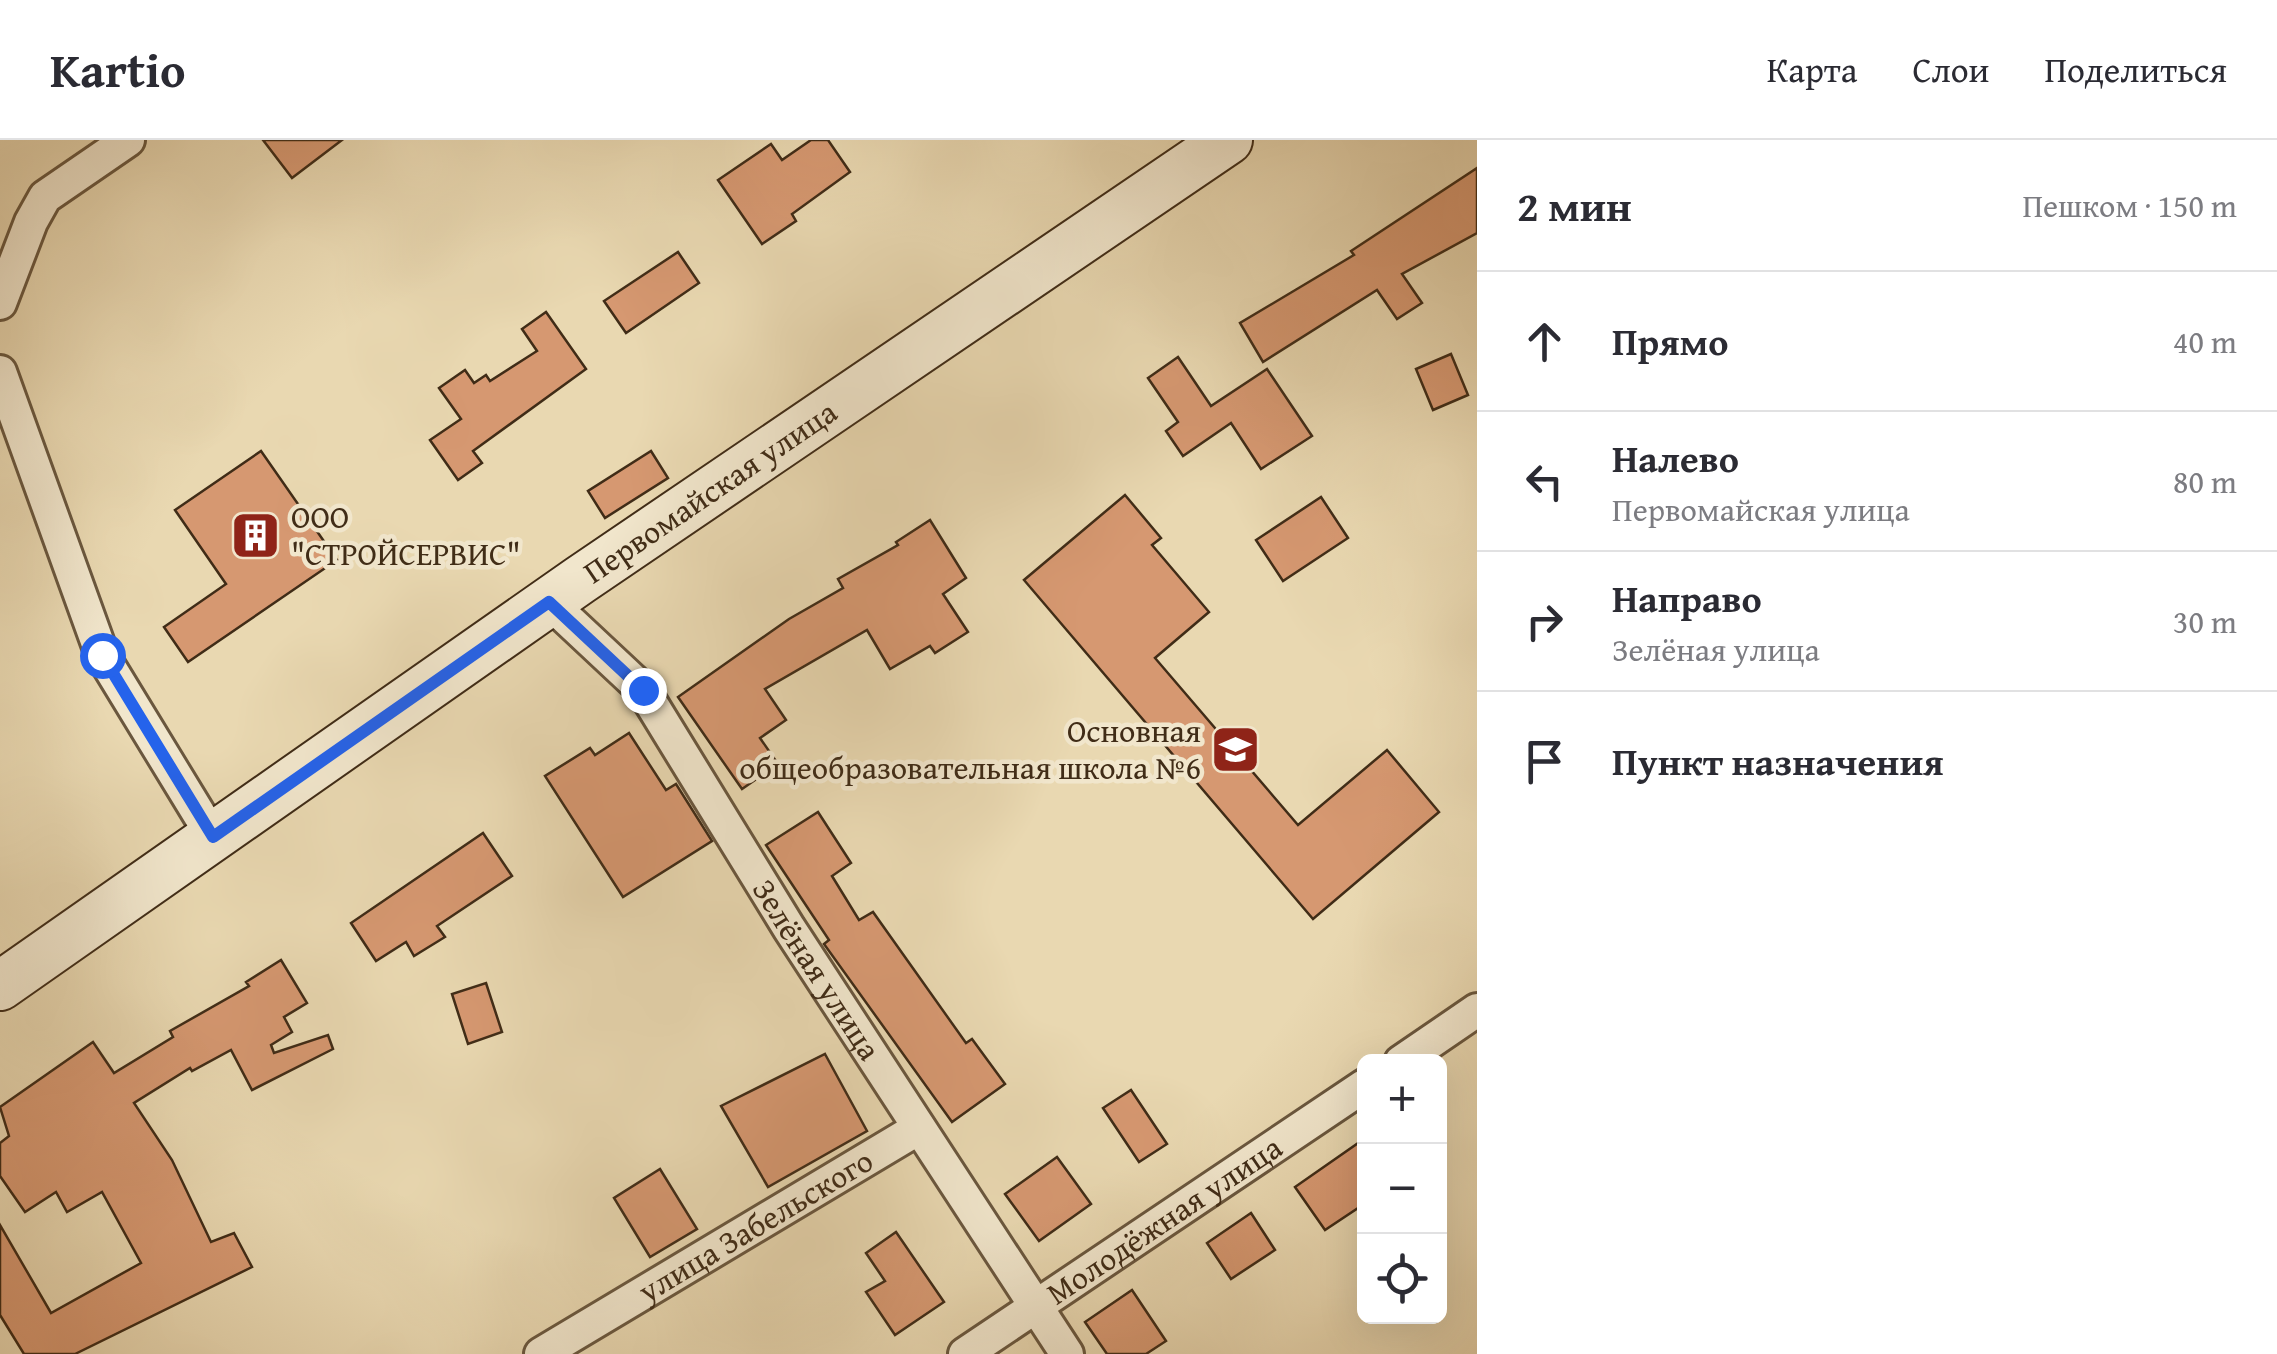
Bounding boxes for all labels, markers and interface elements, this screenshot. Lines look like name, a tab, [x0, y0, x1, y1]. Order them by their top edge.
text: Kartio	[50, 34, 186, 105]
text: Карта	[1767, 44, 1857, 95]
text: Слои	[1912, 44, 1989, 95]
text: Поделиться	[2044, 44, 2227, 95]
text: 2 мин	[1517, 175, 1632, 236]
text: Пешком · 150 m	[2022, 182, 2237, 229]
text: Прямо	[1612, 313, 1728, 369]
icon: ahead	[1517, 314, 1572, 369]
text: 40 m	[2173, 318, 2237, 365]
street label: Первомайская улица	[573, 388, 847, 594]
text: Налево	[1612, 430, 1739, 486]
icon: left	[1517, 454, 1572, 509]
text: 80 m	[2173, 458, 2237, 505]
text: Первомайская улица	[1612, 486, 1910, 533]
place label: ООО "СТРОЙСЕРВИС"	[291, 493, 521, 577]
building icon: ООО "СТРОЙСЕРВИС"	[230, 509, 282, 561]
text: Направо	[1612, 570, 1762, 626]
icon: right	[1517, 594, 1572, 649]
text: 30 m	[2173, 598, 2237, 645]
text: Зелёная улица	[1612, 626, 1820, 673]
route start	[80, 633, 126, 679]
route end	[621, 668, 667, 714]
place label: Основная общеобразовательная школа №6	[739, 707, 1201, 791]
school or university icon: Основная общеобразовательная школа №6	[1210, 723, 1262, 775]
text: Пункт назначения	[1612, 733, 1944, 789]
icon: arrive	[1517, 734, 1572, 789]
street label: Зелёная улица	[741, 870, 894, 1070]
map controls	[1357, 1054, 1447, 1324]
button: +	[1357, 1054, 1447, 1144]
street label: Молодёжная улица	[1037, 1123, 1292, 1316]
street label: улица Забельского	[628, 1137, 882, 1314]
button: −	[1357, 1144, 1447, 1234]
button: locate	[1357, 1234, 1447, 1324]

